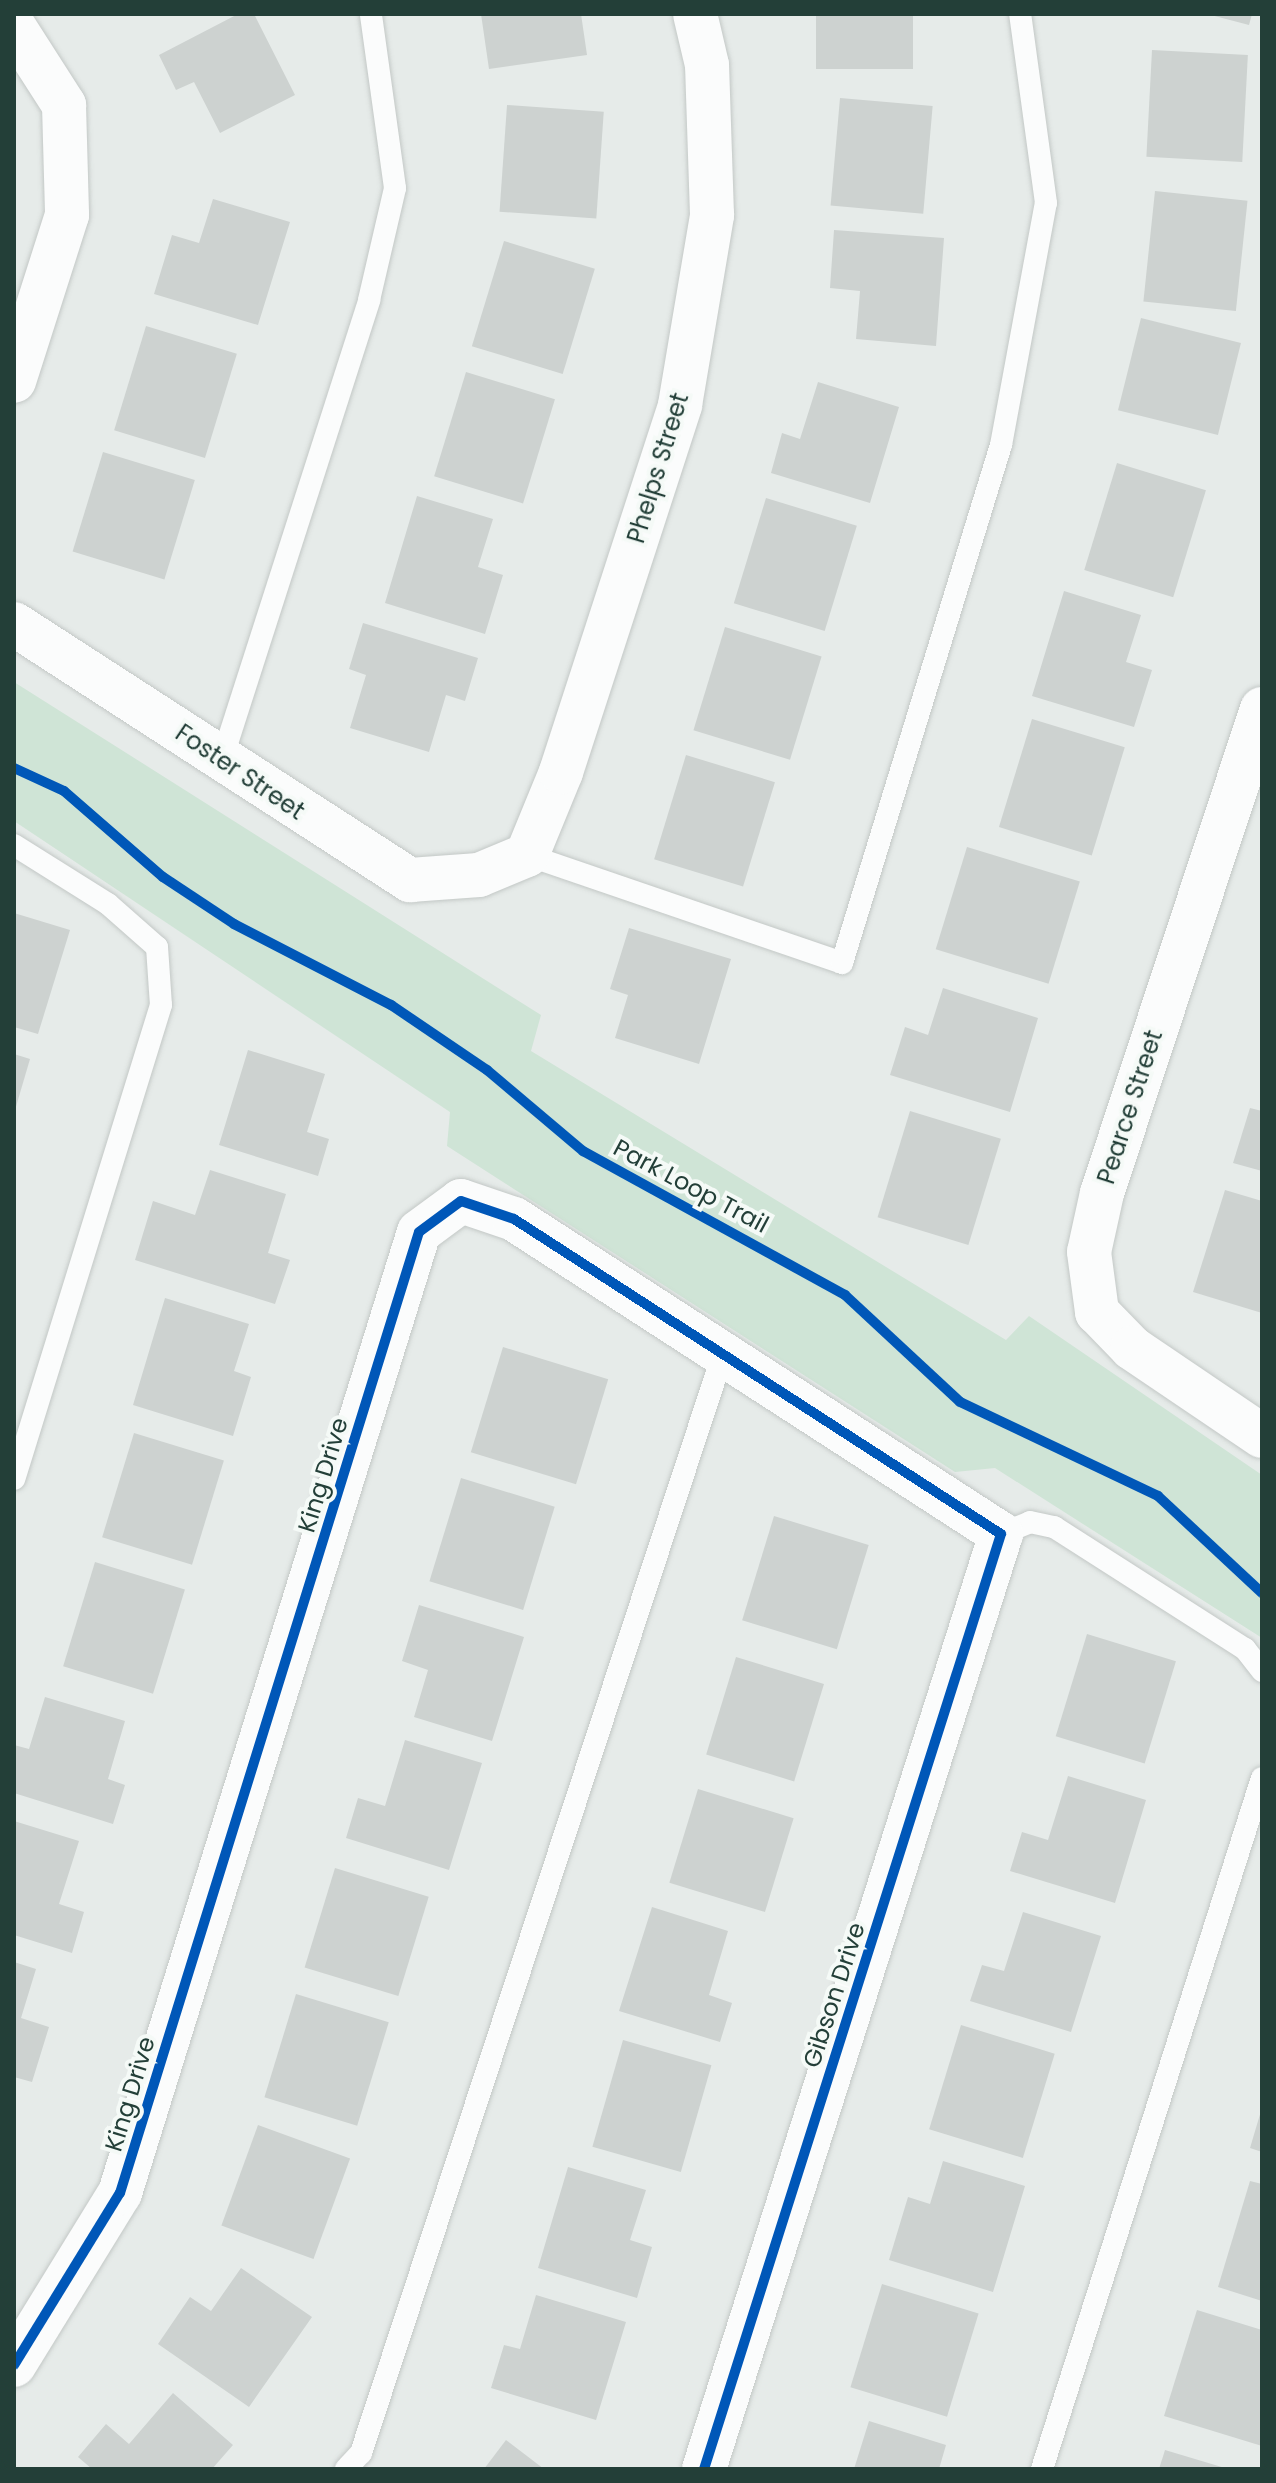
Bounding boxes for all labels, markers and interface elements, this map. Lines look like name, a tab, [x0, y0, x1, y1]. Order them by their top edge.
street label: Phelps Street	[622, 389, 694, 547]
street label: Foster Street	[170, 718, 310, 826]
street label: Pearce Street	[1092, 1026, 1168, 1188]
street label: Park Loop Trail	[609, 1133, 773, 1239]
street label: King Drive	[292, 1414, 354, 1536]
street label: Gibson Drive	[797, 1919, 871, 2071]
street label: King Drive	[99, 2033, 161, 2155]

